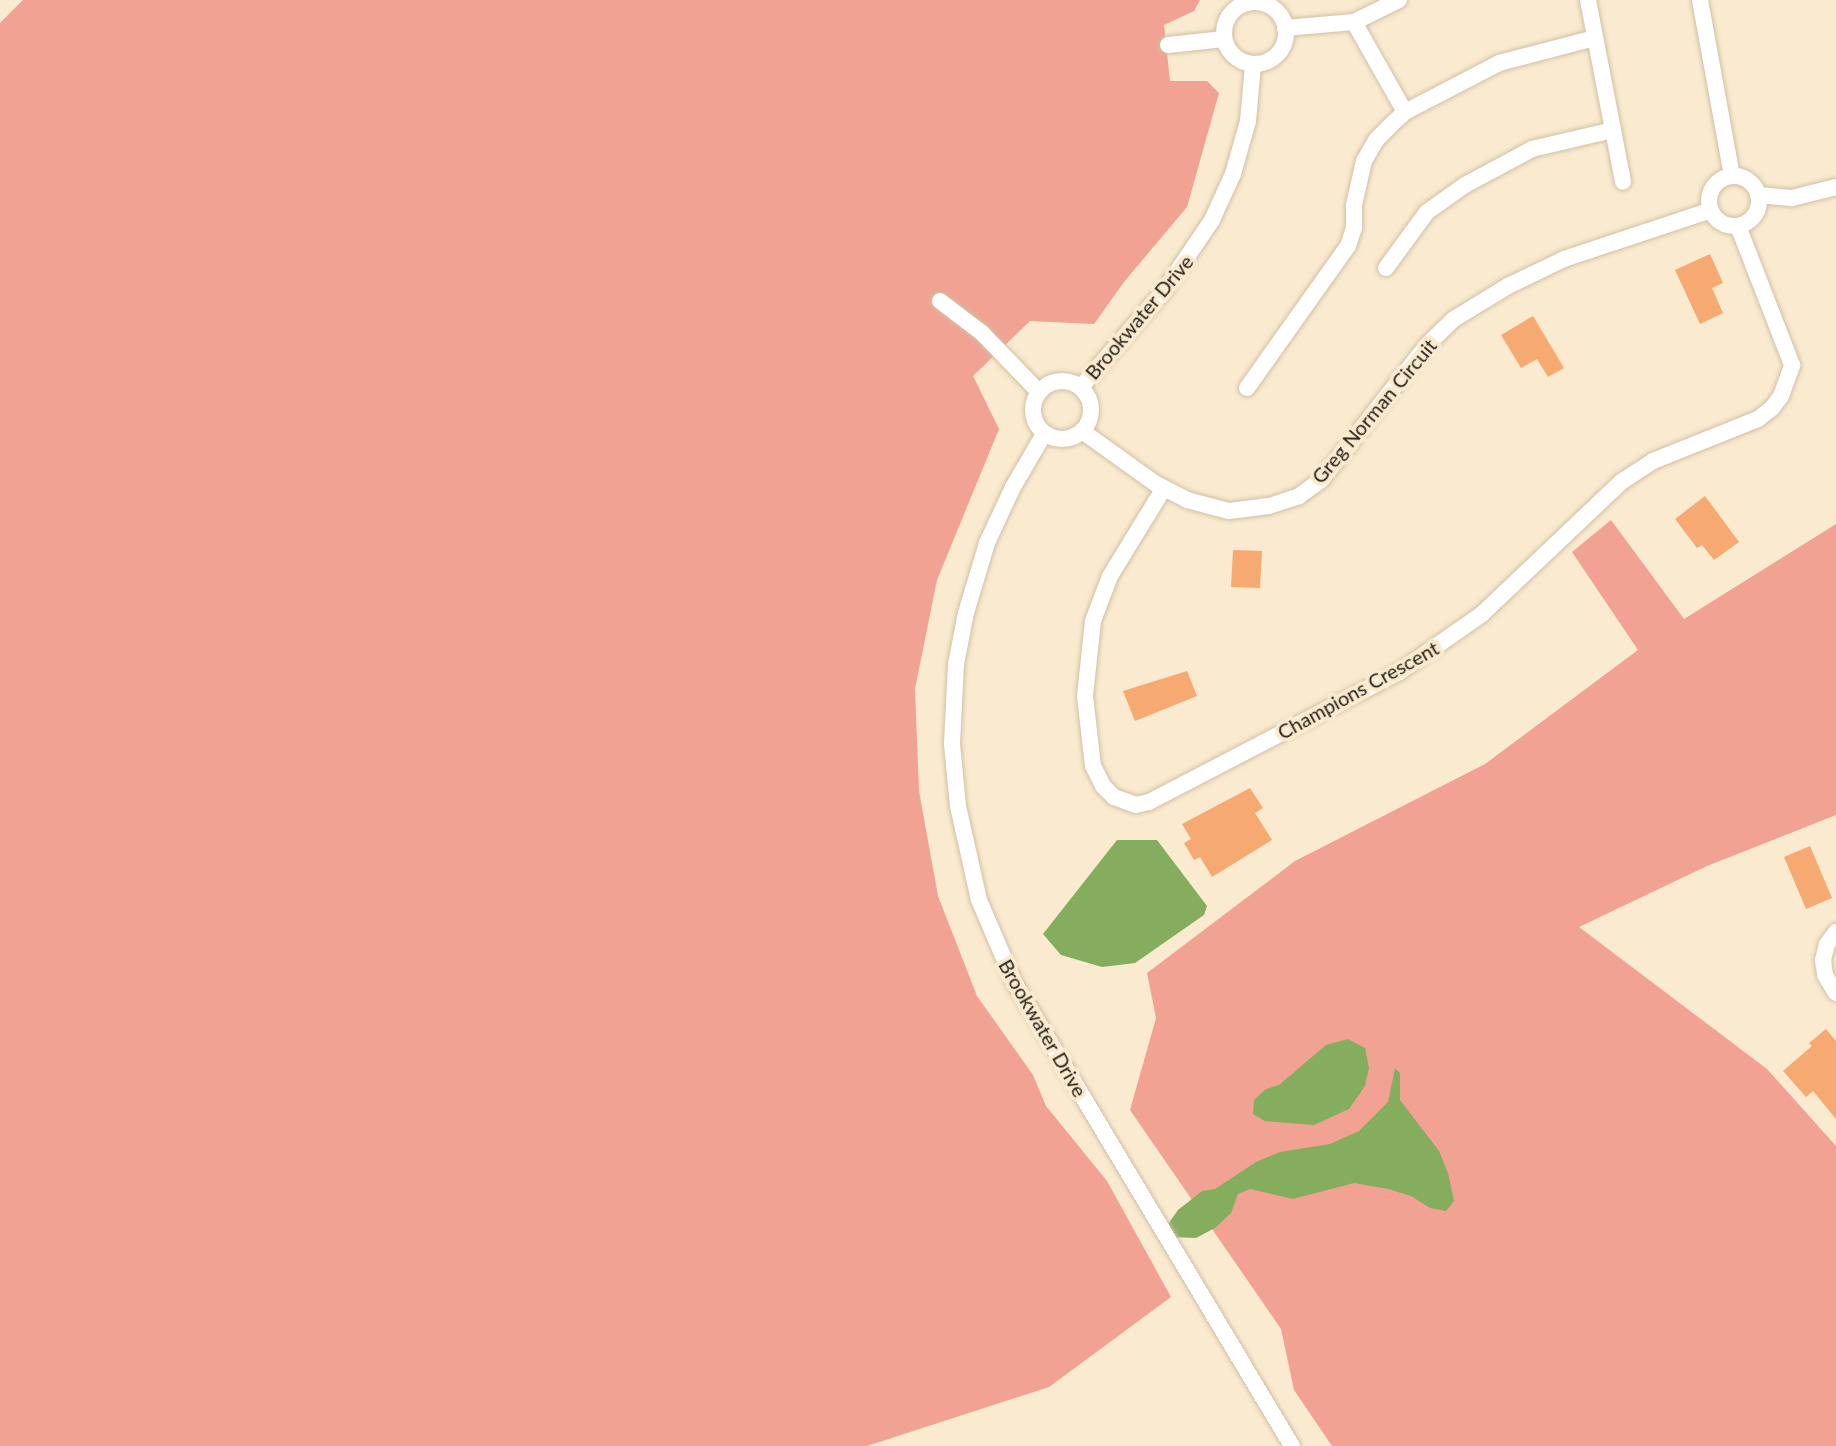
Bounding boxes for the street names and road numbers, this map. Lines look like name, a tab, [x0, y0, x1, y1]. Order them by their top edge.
street label: Brookwater Drive	[1080, 250, 1198, 384]
street label: Greg Norman Circuit	[1307, 334, 1441, 488]
street label: Champions Crescent	[1273, 636, 1443, 744]
street label: Brookwater Drive	[994, 955, 1092, 1101]

